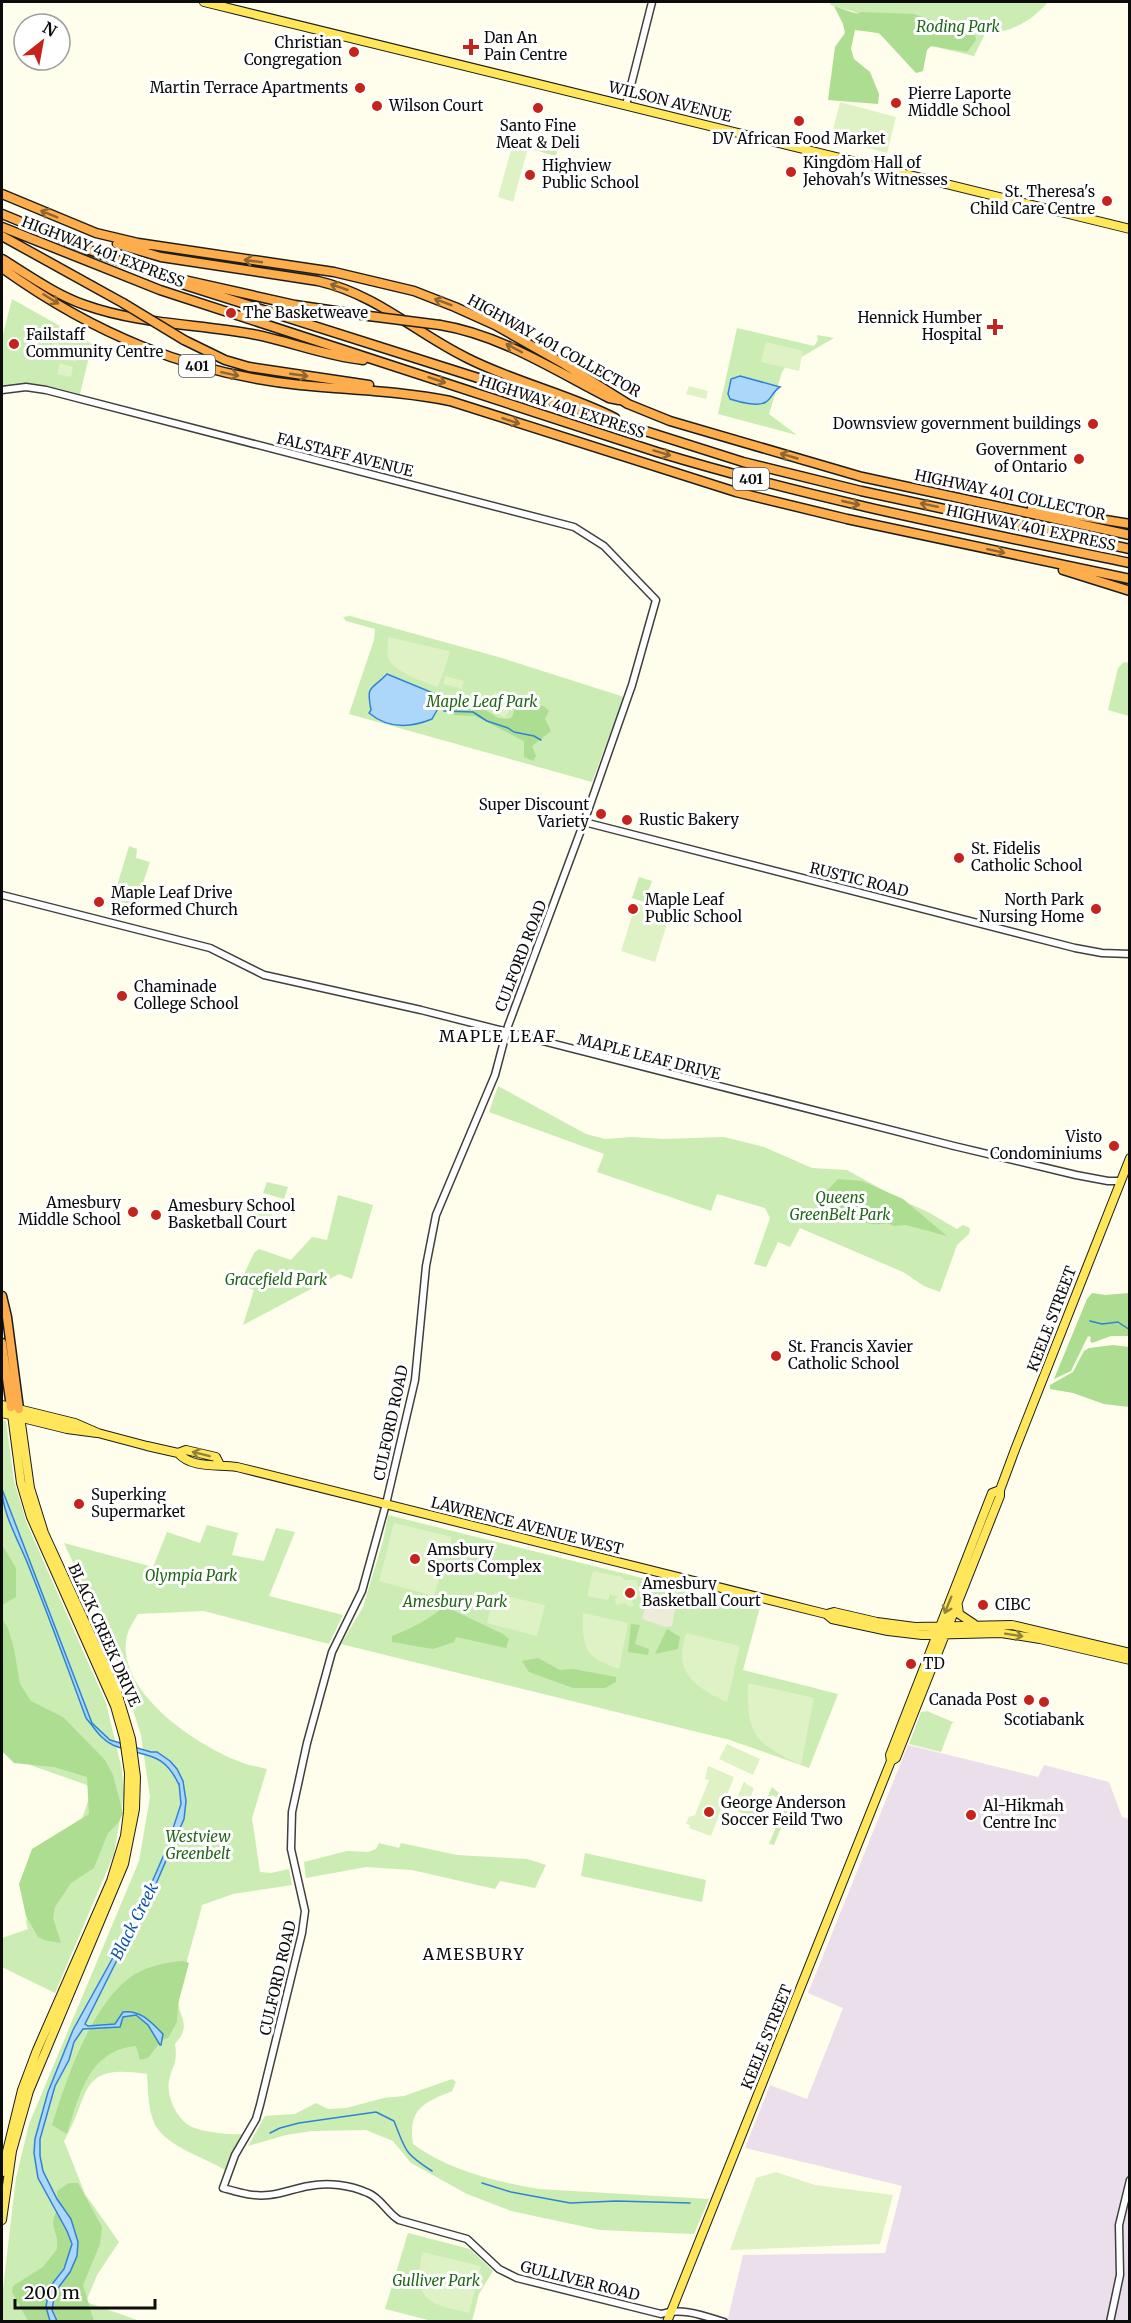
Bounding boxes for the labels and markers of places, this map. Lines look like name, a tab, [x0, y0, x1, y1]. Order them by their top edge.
place label: Dan An Pain Centre	[484, 28, 567, 64]
place label: Christian Congregation	[244, 33, 342, 69]
marker: Dan An Pain Centre	[462, 38, 480, 56]
marker: Christian Congregation	[347, 45, 361, 59]
place label: Martin Terrace Apartments	[150, 78, 348, 97]
marker: Martin Terrace Apartments	[353, 81, 367, 95]
place label: Pierre Laporte Middle School	[908, 84, 1011, 120]
place label: Wilson Court	[388, 96, 483, 115]
marker: Pierre Laporte Middle School	[889, 96, 903, 110]
marker: Wilson Court	[370, 99, 384, 113]
marker: Santo Fine Meat & Deli	[531, 101, 545, 115]
marker: DV African Food Market	[792, 114, 806, 128]
place label: Santo Fine Meat & Deli	[496, 116, 580, 152]
place label: DV African Food Market	[712, 129, 886, 148]
place label: Kingdom Hall of Jehovah's Witnesses	[802, 153, 948, 189]
place label: Highview Public School	[542, 156, 639, 192]
marker: Kingdom Hall of Jehovah's Witnesses	[784, 165, 798, 179]
marker: Highview Public School	[523, 168, 537, 182]
place label: St. Theresa's Child Care Centre	[970, 182, 1095, 218]
marker: St. Theresa's Child Care Centre	[1100, 194, 1114, 208]
place label: The Basketweave	[243, 303, 368, 322]
marker: The Basketweave	[224, 306, 238, 320]
place label: Hennick Humber Hospital	[858, 308, 982, 344]
marker: Hennick Humber Hospital	[986, 318, 1004, 336]
place label: Failstaff Community Centre	[26, 325, 163, 361]
marker: Failstaff Community Centre	[7, 337, 21, 351]
place label: Downsview government buildings	[833, 414, 1081, 433]
marker: Downsview government buildings	[1086, 417, 1100, 431]
place label: Government of Ontario	[976, 440, 1067, 476]
marker: Government of Ontario	[1072, 452, 1086, 466]
place label: Super Discount Variety	[479, 795, 589, 831]
marker: Super Discount Variety	[594, 807, 608, 821]
place label: Rustic Bakery	[639, 810, 739, 829]
marker: Rustic Bakery	[620, 813, 634, 827]
place label: St. Fidelis Catholic School	[971, 839, 1083, 875]
marker: St. Fidelis Catholic School	[952, 851, 966, 865]
place label: Maple Leaf Drive Reformed Church	[111, 883, 238, 919]
place label: Maple Leaf Public School	[645, 890, 742, 926]
place label: North Park Nursing Home	[979, 890, 1084, 926]
marker: Maple Leaf Drive Reformed Church	[92, 895, 106, 909]
marker: Maple Leaf Public School	[626, 902, 640, 916]
marker: North Park Nursing Home	[1089, 902, 1103, 916]
place label: Chaminade College School	[134, 977, 239, 1013]
marker: Chaminade College School	[115, 989, 129, 1003]
place label: Visto Condominiums	[990, 1127, 1102, 1163]
marker: Visto Condominiums	[1107, 1139, 1121, 1153]
place label: Amesbury Middle School	[18, 1193, 121, 1229]
place label: Amesbury School Basketball Court	[167, 1196, 295, 1232]
marker: Amesbury Middle School	[126, 1205, 140, 1219]
marker: Amesbury School Basketball Court	[149, 1208, 163, 1222]
place label: St. Francis Xavier Catholic School	[788, 1337, 913, 1373]
marker: St. Francis Xavier Catholic School	[769, 1349, 783, 1363]
place label: Superking Supermarket	[91, 1485, 185, 1521]
marker: Superking Supermarket	[72, 1497, 86, 1511]
place label: Amsbury Sports Complex	[426, 1540, 541, 1576]
marker: Amsbury Sports Complex	[408, 1552, 422, 1566]
place label: Amesbury Basketball Court	[641, 1574, 761, 1610]
marker: Amesbury Basketball Court	[623, 1586, 637, 1600]
place label: CIBC	[995, 1595, 1031, 1614]
marker: CIBC	[976, 1598, 990, 1612]
place label: TD	[923, 1654, 945, 1673]
marker: TD	[904, 1657, 918, 1671]
place label: Canada Post	[929, 1690, 1017, 1709]
marker: Canada Post	[1022, 1693, 1036, 1707]
marker: Scotiabank	[1037, 1695, 1051, 1709]
place label: Scotiabank	[1004, 1710, 1085, 1729]
place label: George Anderson Soccer Feild Two	[721, 1793, 846, 1829]
place label: Al-Hikmah Centre Inc	[982, 1796, 1064, 1832]
marker: George Anderson Soccer Feild Two	[702, 1805, 716, 1819]
marker: Al-Hikmah Centre Inc	[964, 1808, 978, 1822]

